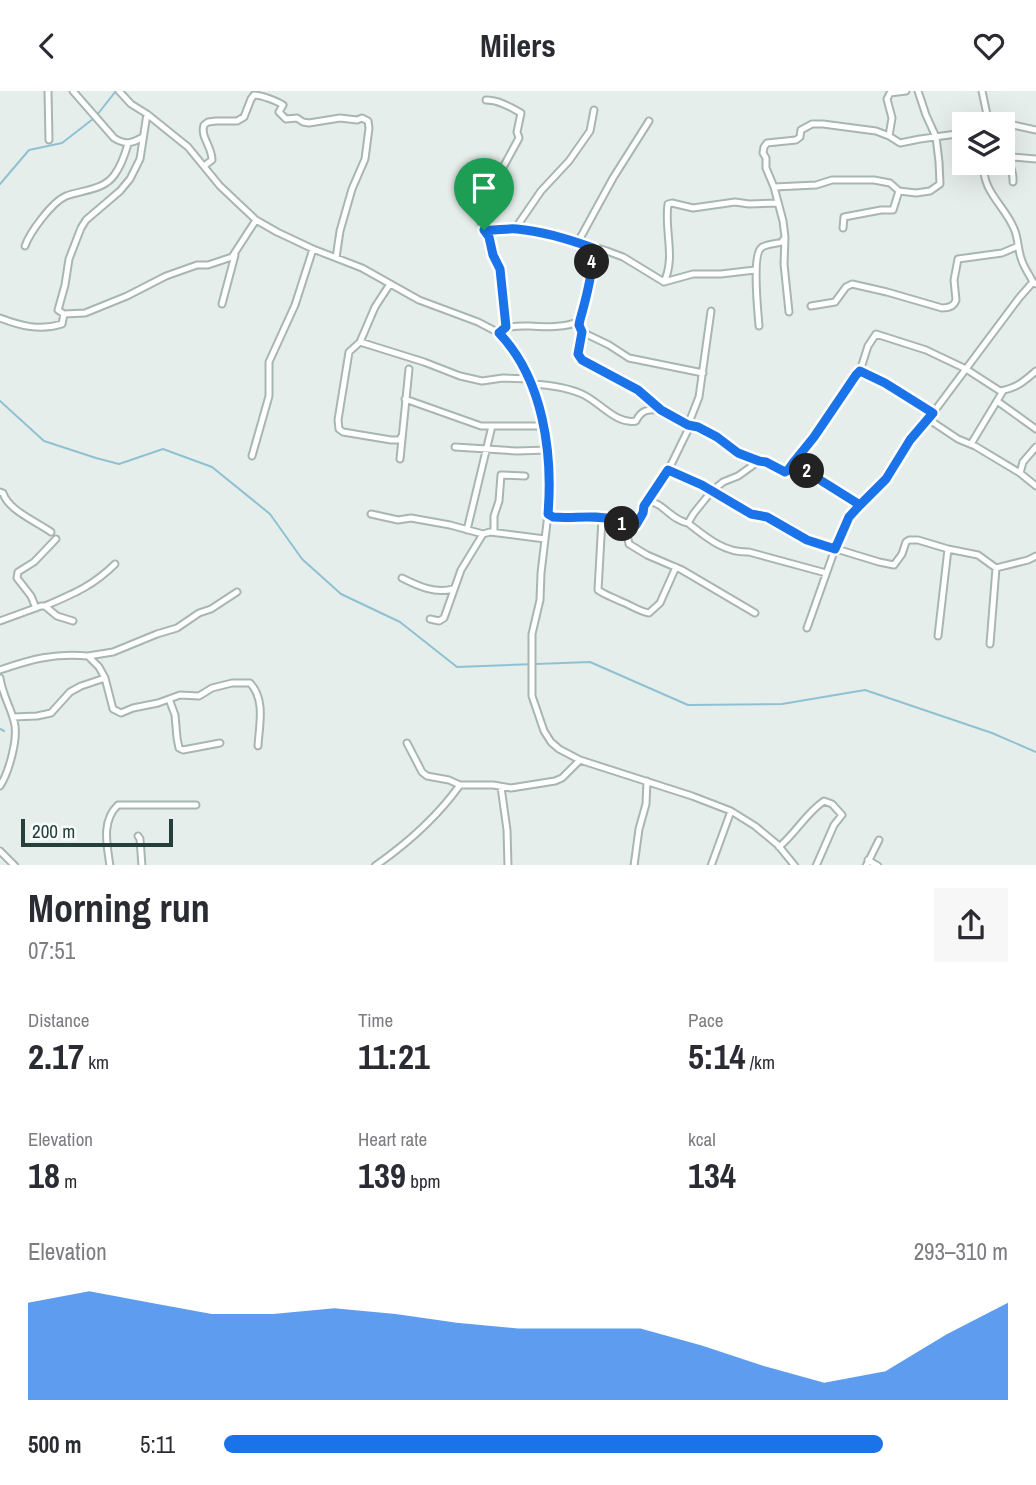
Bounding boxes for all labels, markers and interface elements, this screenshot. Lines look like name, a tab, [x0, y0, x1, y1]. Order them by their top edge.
text: Milers	[480, 24, 556, 67]
icon: back	[28, 27, 66, 65]
icon: heart	[970, 27, 1008, 65]
map controls	[952, 112, 1015, 175]
button: layers	[952, 112, 1015, 175]
pin	[454, 158, 514, 230]
icon: arrive	[465, 169, 503, 207]
pin: 4	[574, 245, 610, 279]
text: 4	[587, 248, 596, 274]
pin: 2	[790, 453, 824, 489]
text: 2	[802, 457, 811, 483]
pin: 1	[604, 507, 640, 541]
text: 1	[617, 510, 626, 536]
scale bar	[21, 817, 173, 848]
text: 200 m	[32, 818, 75, 844]
text: Morning run	[28, 883, 210, 934]
button: share	[934, 888, 1008, 962]
text: 07:51	[28, 935, 75, 966]
text: Distance	[28, 1007, 89, 1033]
text: Time	[358, 1007, 393, 1033]
text: Pace	[688, 1007, 724, 1033]
text: 2.17	[28, 1033, 84, 1080]
text: 11:21	[358, 1033, 430, 1080]
text: 5:14	[688, 1033, 745, 1080]
text: km	[84, 1049, 109, 1075]
text: /km	[745, 1049, 775, 1075]
text: Elevation	[28, 1126, 93, 1152]
text: Heart rate	[358, 1126, 427, 1152]
text: kcal	[688, 1126, 716, 1152]
text: 18	[28, 1152, 60, 1199]
text: 139	[358, 1152, 406, 1199]
text: 134	[688, 1152, 736, 1199]
text: m	[60, 1168, 77, 1194]
text: bpm	[406, 1168, 441, 1194]
text: Elevation	[28, 1236, 107, 1267]
text: 293–310 m	[914, 1236, 1008, 1267]
text: 500 m	[28, 1429, 81, 1460]
text: 5:11	[140, 1429, 175, 1460]

